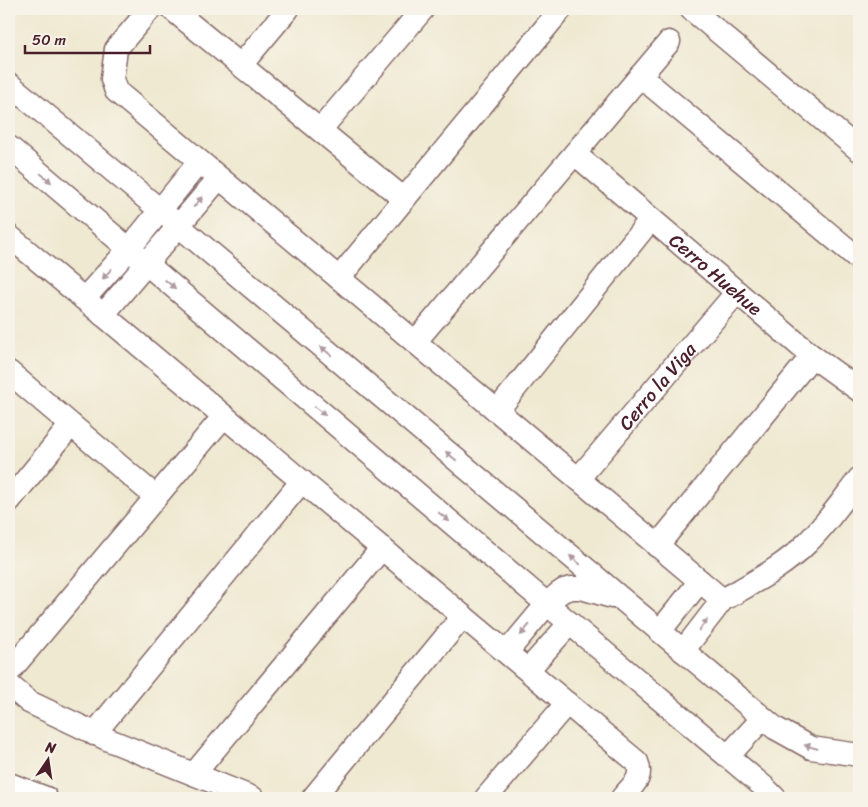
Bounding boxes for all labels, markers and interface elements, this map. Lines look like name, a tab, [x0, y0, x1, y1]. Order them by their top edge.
scale bar	[25, 22, 150, 54]
text: 50 m	[32, 27, 67, 53]
one-way arrow	[39, 173, 52, 184]
one-way arrow	[193, 195, 204, 208]
street label: Cerro Huehue	[661, 225, 770, 324]
one-way arrow	[101, 267, 112, 280]
one-way arrow	[163, 278, 176, 289]
street label: Cerro la Viga	[610, 334, 705, 438]
one-way arrow	[320, 345, 333, 356]
one-way arrow	[314, 406, 327, 417]
one-way arrow	[444, 450, 457, 461]
one-way arrow	[437, 511, 450, 522]
one-way arrow	[569, 555, 582, 566]
one-way arrow	[698, 619, 709, 632]
one-way arrow	[520, 623, 531, 636]
north arrow	[22, 734, 72, 784]
text: N	[42, 734, 59, 761]
one-way arrow	[804, 743, 819, 751]

